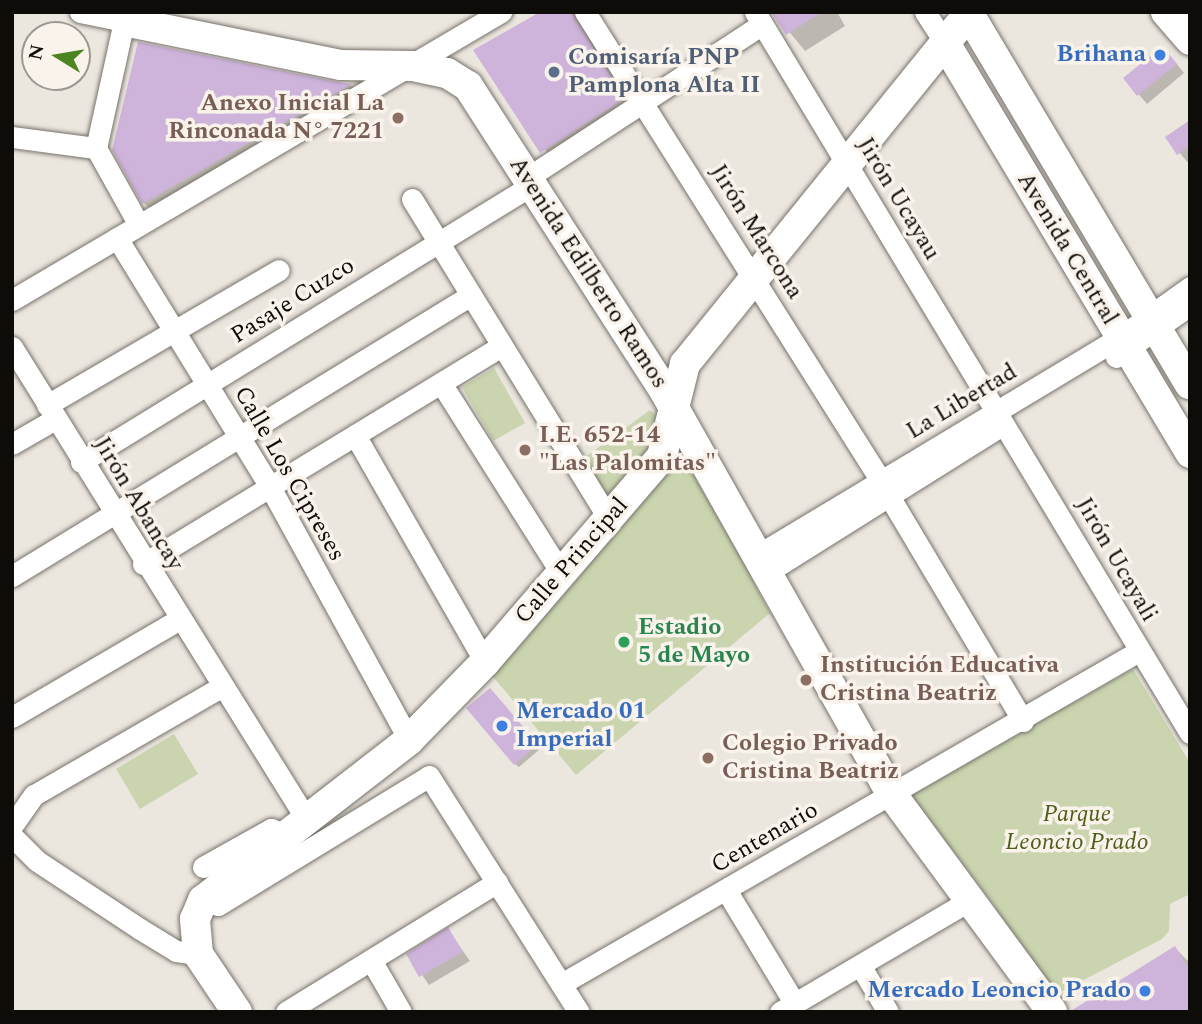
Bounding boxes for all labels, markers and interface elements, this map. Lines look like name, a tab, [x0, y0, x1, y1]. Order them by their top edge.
north arrow	[21, 21, 91, 91]
place label: Brihana	[1057, 41, 1146, 69]
text: N	[21, 42, 53, 63]
place label: Comisaría PNP Pamplona Alta II	[568, 44, 760, 100]
marker: Brihana	[1152, 47, 1168, 63]
marker: Comisaría PNP Pamplona Alta II	[546, 64, 562, 80]
place label: Anexo Inicial La Rinconada N° 7221	[168, 90, 384, 146]
marker: Anexo Inicial La Rinconada N° 7221	[390, 110, 406, 126]
street label: Jirón Ucayau	[850, 133, 946, 265]
street label: Avenida Edilberto Ramos	[502, 152, 674, 394]
street label: Jirón Marcona	[703, 159, 809, 305]
street label: Avenida Central	[1010, 167, 1124, 331]
street label: Pasaje Cuzco	[226, 252, 360, 350]
street label: La Libertad	[901, 358, 1023, 446]
street label: Calle Los Cipreses	[227, 381, 351, 567]
place label: I.E. 652-14 "Las Palomitas"	[539, 422, 716, 478]
street label: Jirón Abancay	[87, 432, 189, 576]
marker: I.E. 652-14 "Las Palomitas"	[517, 442, 533, 458]
street label: Calle Principal	[509, 492, 635, 630]
street label: Jirón Ucayali	[1069, 493, 1163, 627]
place label: Estadio 5 de Mayo	[638, 614, 750, 670]
marker: Estadio 5 de Mayo	[616, 634, 632, 650]
place label: Institución Educativa Cristina Beatriz	[820, 652, 1059, 708]
marker: Institución Educativa Cristina Beatriz	[798, 672, 814, 688]
place label: Mercado 01 Imperial	[516, 698, 646, 754]
marker: Mercado 01 Imperial	[494, 718, 510, 734]
place label: Colegio Privado Cristina Beatriz	[722, 730, 899, 786]
marker: Colegio Privado Cristina Beatriz	[700, 750, 716, 766]
street label: Centenario	[706, 796, 824, 880]
park label: Parque Leoncio Prado	[1005, 801, 1149, 857]
place label: Mercado Leoncio Prado	[867, 977, 1131, 1005]
marker: Mercado Leoncio Prado	[1137, 983, 1153, 999]

